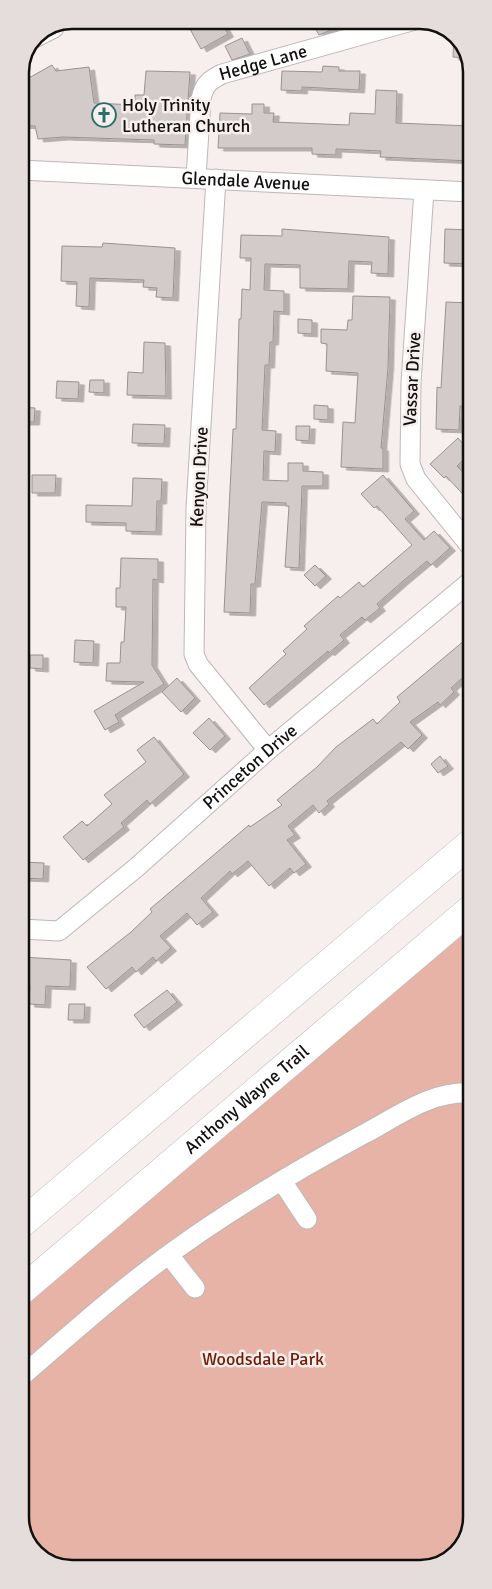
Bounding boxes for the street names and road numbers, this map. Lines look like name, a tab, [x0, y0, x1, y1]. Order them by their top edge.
street label: Hedge Lane	[216, 40, 310, 85]
street label: Glendale Avenue	[181, 167, 311, 195]
street label: Vassar Drive	[399, 331, 425, 427]
street label: Kenyon Drive	[185, 426, 213, 528]
street label: Princeton Drive	[198, 719, 302, 814]
street label: Anthony Wayne Trail	[180, 1040, 314, 1159]

